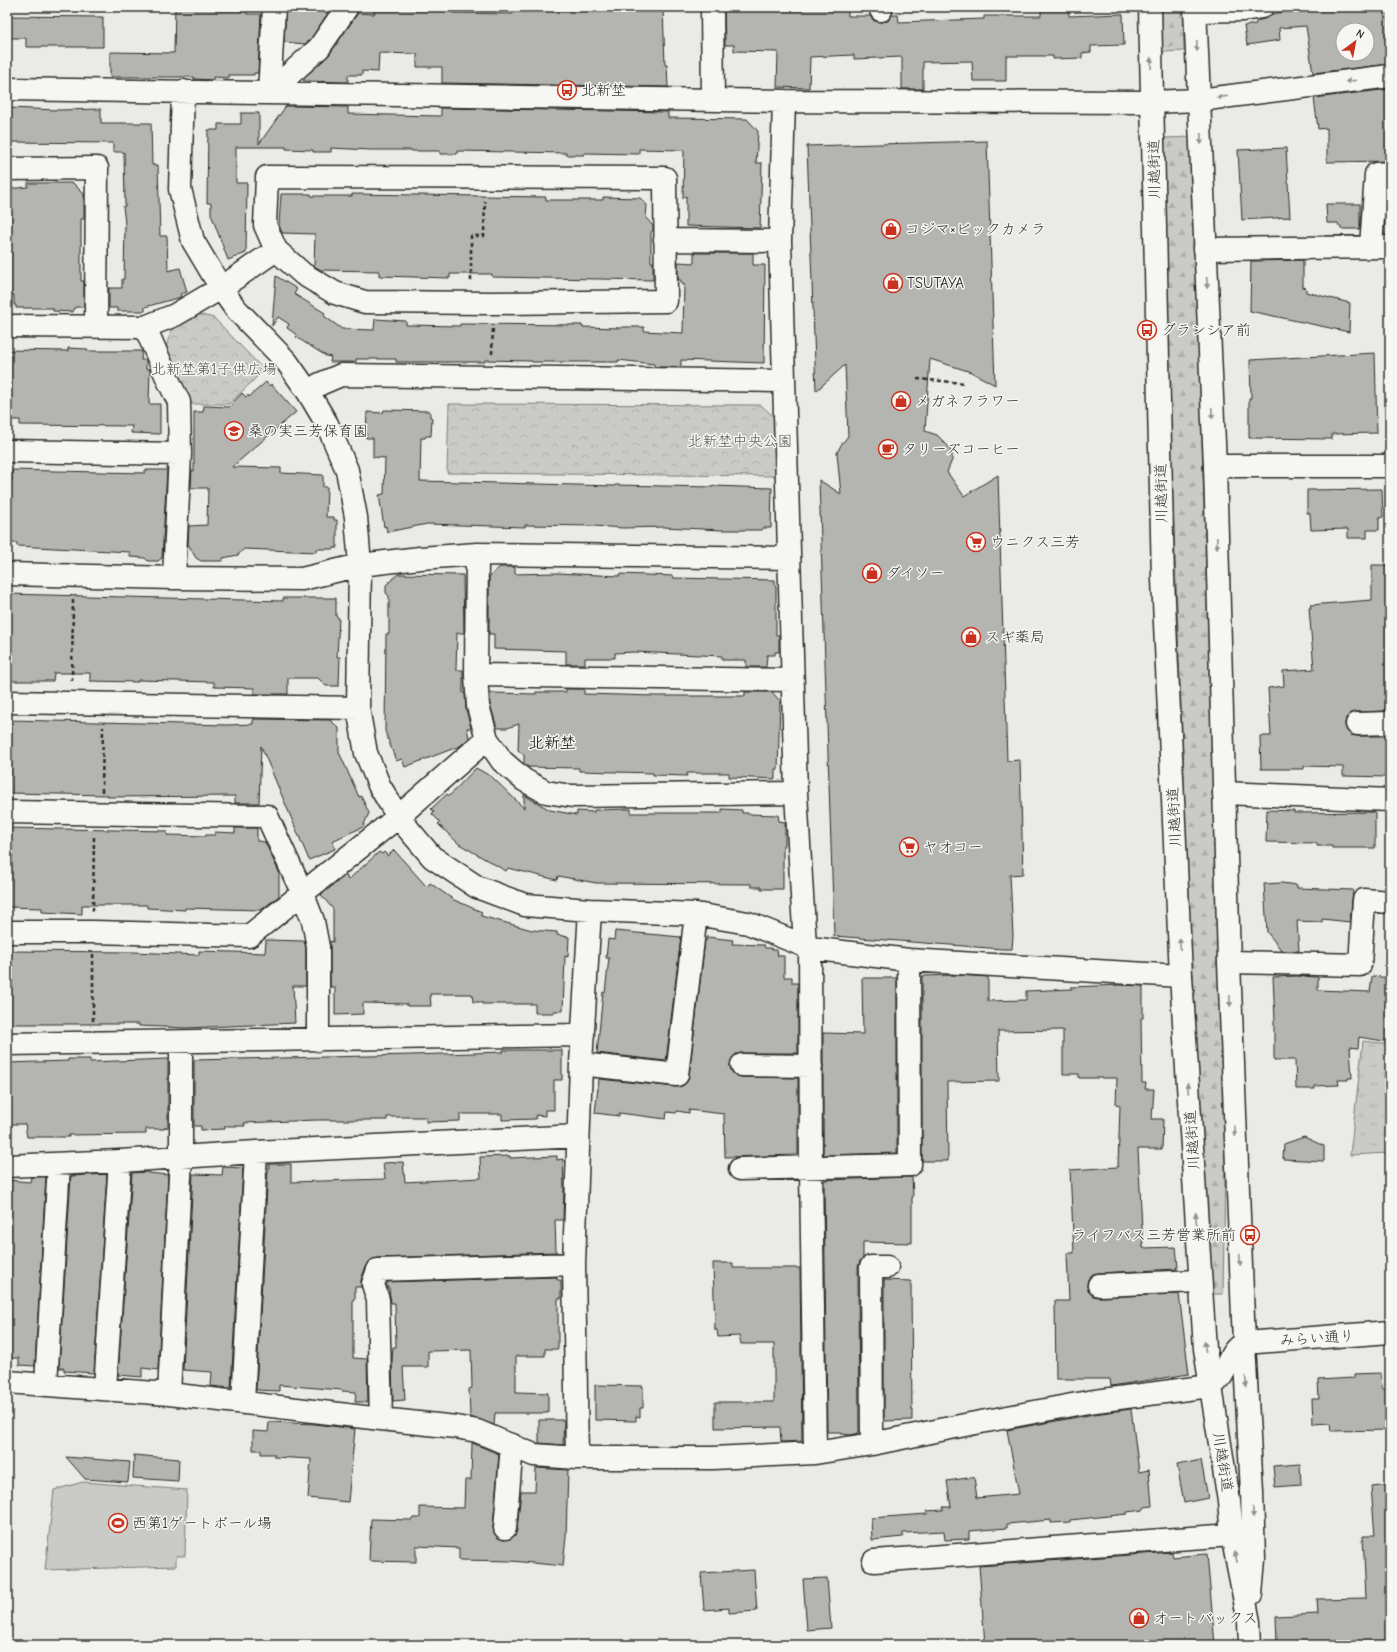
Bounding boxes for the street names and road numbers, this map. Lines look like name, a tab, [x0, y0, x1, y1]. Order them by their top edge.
street label: 川越街道	[1144, 139, 1164, 199]
street label: 川越街道	[1151, 463, 1171, 523]
street label: 川越街道	[1163, 787, 1185, 847]
street label: 川越街道	[1181, 1109, 1203, 1171]
street label: みらい通り	[1279, 1326, 1355, 1350]
street label: 川越街道	[1209, 1431, 1237, 1493]

